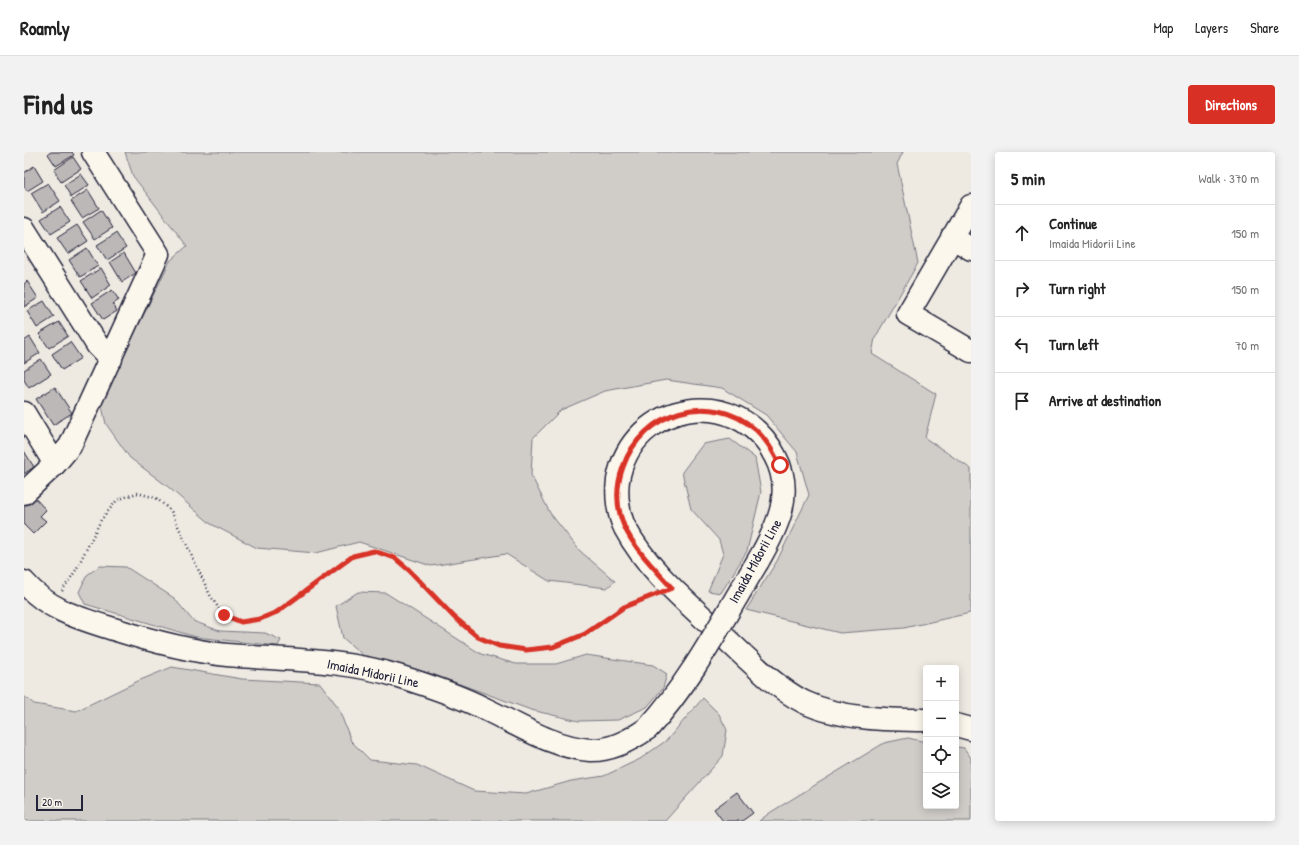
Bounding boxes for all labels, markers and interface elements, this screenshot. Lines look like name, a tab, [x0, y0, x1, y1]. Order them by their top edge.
text: Roamly	[20, 15, 70, 41]
text: Map	[1153, 18, 1173, 37]
text: Layers	[1195, 18, 1228, 37]
text: Share	[1250, 18, 1279, 37]
text: Find us	[24, 85, 93, 123]
button: Directions	[1188, 85, 1275, 124]
text: 5 min	[1011, 167, 1045, 190]
text: Walk · 370 m	[1199, 169, 1259, 187]
text: Continue	[1049, 213, 1097, 234]
icon: ahead	[1011, 222, 1033, 244]
text: 150 m	[1231, 224, 1259, 242]
text: Imaida Midorii Line	[1049, 234, 1136, 252]
icon: right	[1011, 278, 1033, 300]
text: Turn right	[1049, 278, 1105, 299]
text: 150 m	[1231, 280, 1259, 298]
icon: left	[1011, 334, 1033, 356]
text: Turn left	[1049, 334, 1099, 355]
text: 70 m	[1235, 336, 1259, 354]
icon: arrive	[1011, 390, 1033, 412]
text: Arrive at destination	[1049, 390, 1161, 411]
route start	[771, 456, 789, 474]
street label: Imaida Midorii Line	[724, 515, 786, 606]
route end	[215, 606, 233, 624]
street label: Imaida Midorii Line	[325, 654, 421, 692]
map controls	[923, 665, 959, 809]
button: +	[923, 665, 959, 701]
button: −	[923, 701, 959, 737]
button: locate	[923, 737, 959, 773]
button: layers	[923, 773, 959, 809]
scale bar	[36, 793, 83, 812]
text: 20 m	[42, 795, 62, 809]

